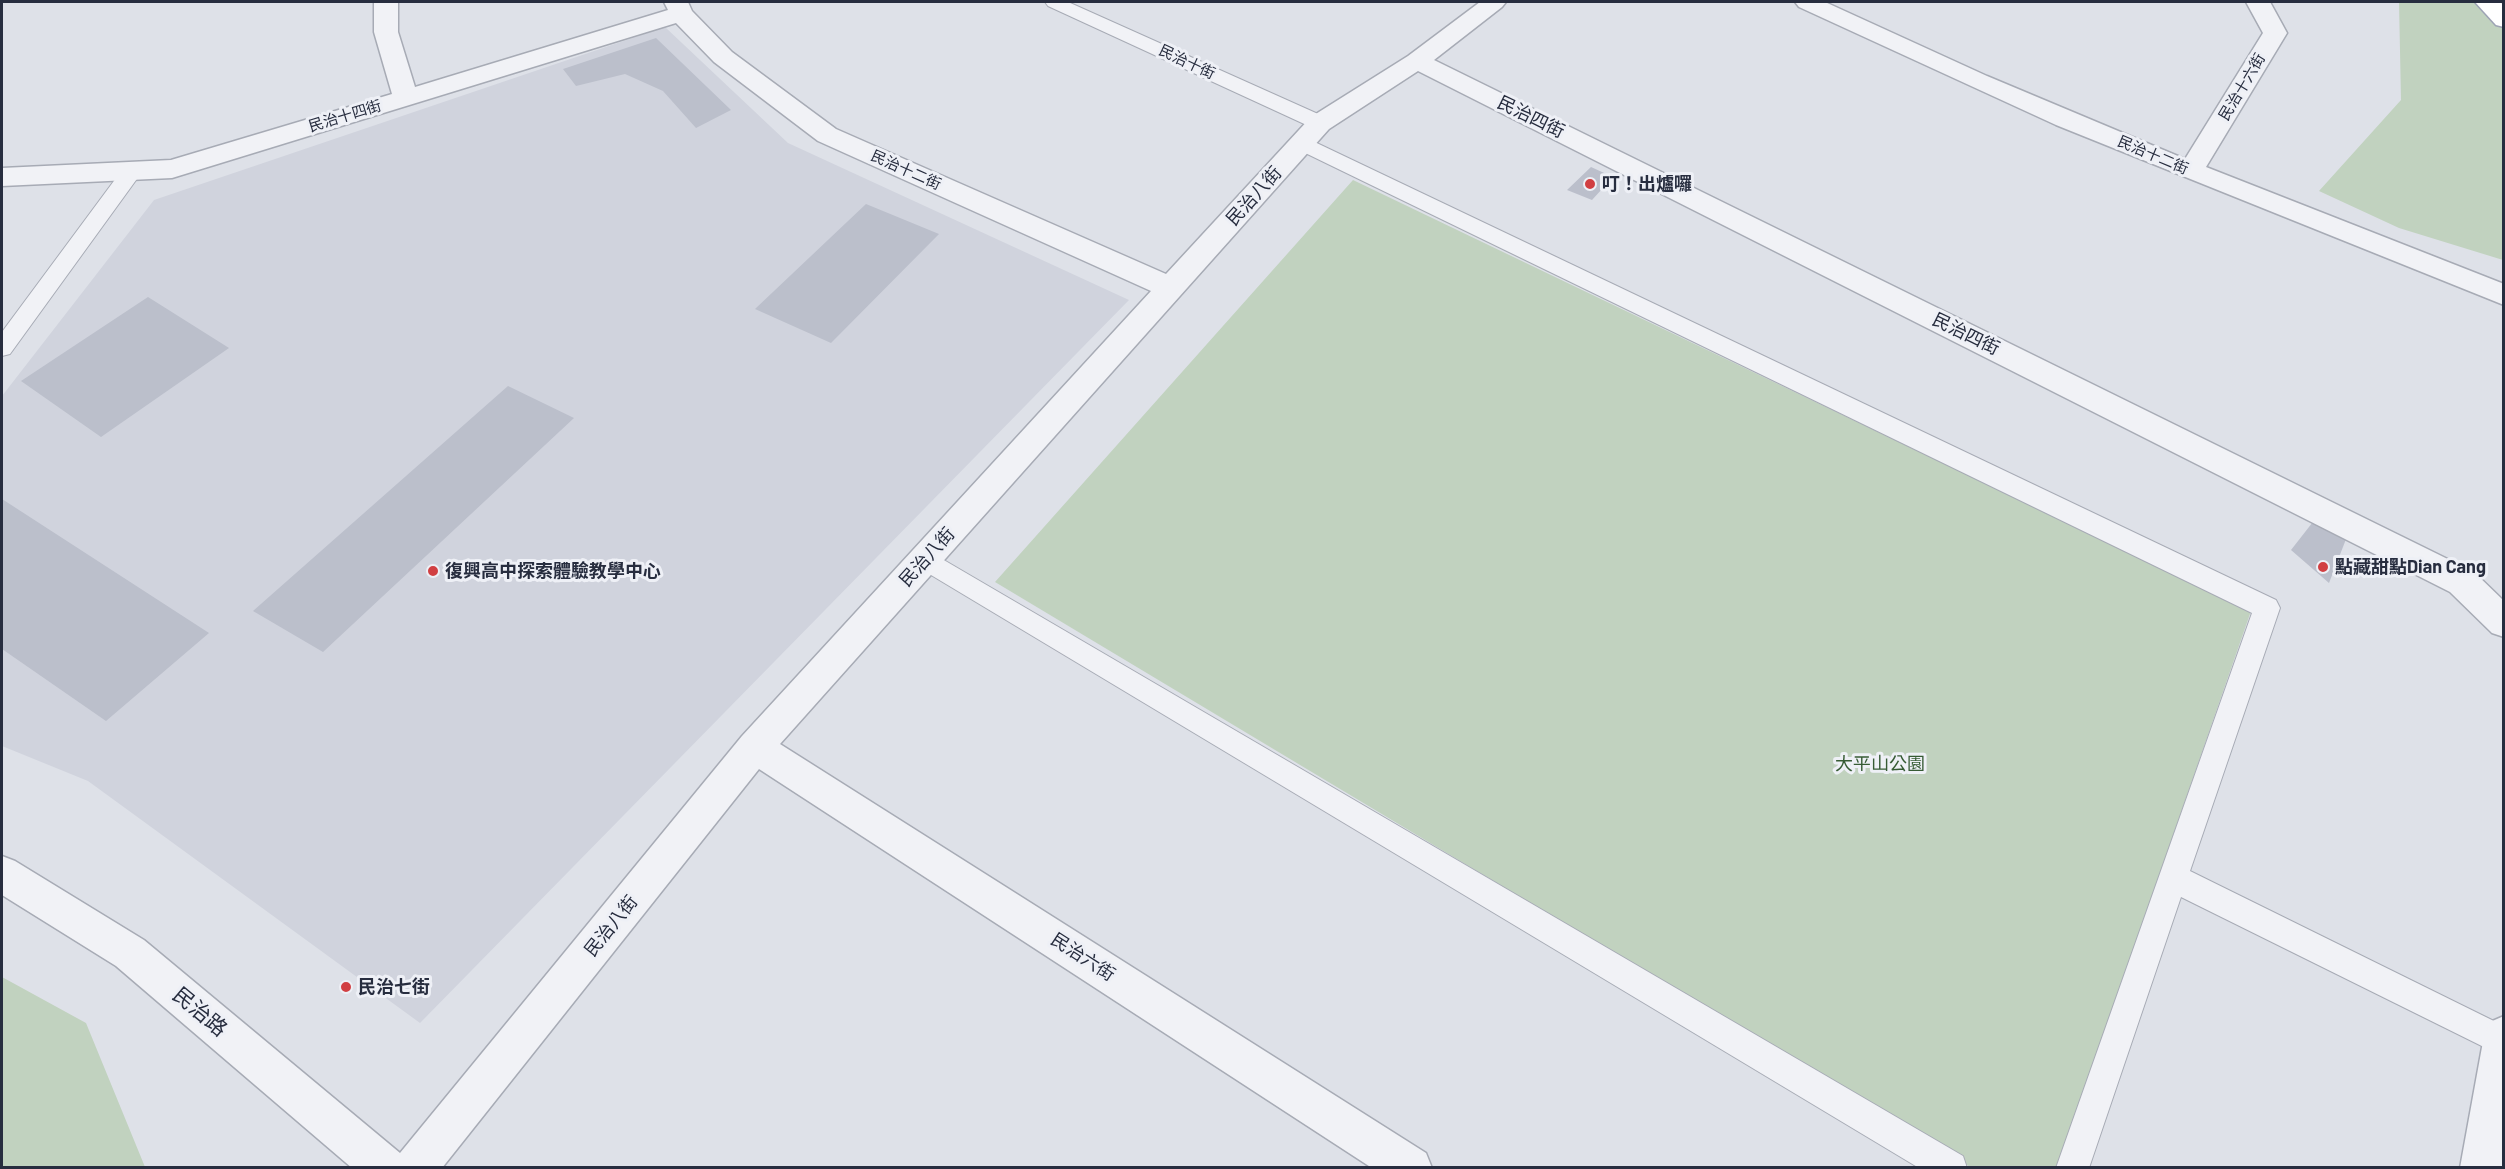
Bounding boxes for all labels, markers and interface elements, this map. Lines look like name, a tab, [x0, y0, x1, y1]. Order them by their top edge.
street label: 民治十街	[1156, 41, 1218, 83]
street label: 民治十六街	[2215, 50, 2269, 124]
street label: 民治四街	[1494, 92, 1568, 142]
street label: 民治十四街	[307, 96, 383, 136]
street label: 民治十二街	[2115, 132, 2191, 178]
street label: 民治十二街	[868, 147, 944, 193]
street label: 民治八街	[1222, 162, 1286, 230]
place label: 叮！出爐囉	[1602, 173, 1692, 195]
marker: 叮！出爐囉	[1583, 177, 1597, 191]
street label: 民治四街	[1929, 309, 2003, 359]
street label: 民治八街	[895, 523, 959, 591]
place label: 點藏甜點Dian Cang	[2335, 556, 2486, 578]
place label: 復興高中探索體驗教學中心	[445, 560, 661, 582]
marker: 點藏甜點Dian Cang	[2316, 560, 2330, 574]
marker: 復興高中探索體驗教學中心	[426, 564, 440, 578]
park label: 大平山公園	[1835, 753, 1925, 775]
street label: 民治八街	[580, 891, 642, 961]
street label: 民治六街	[1047, 928, 1119, 986]
place label: 民治七街	[358, 976, 430, 998]
marker: 民治七街	[339, 980, 353, 994]
street label: 民治路	[168, 982, 232, 1042]

